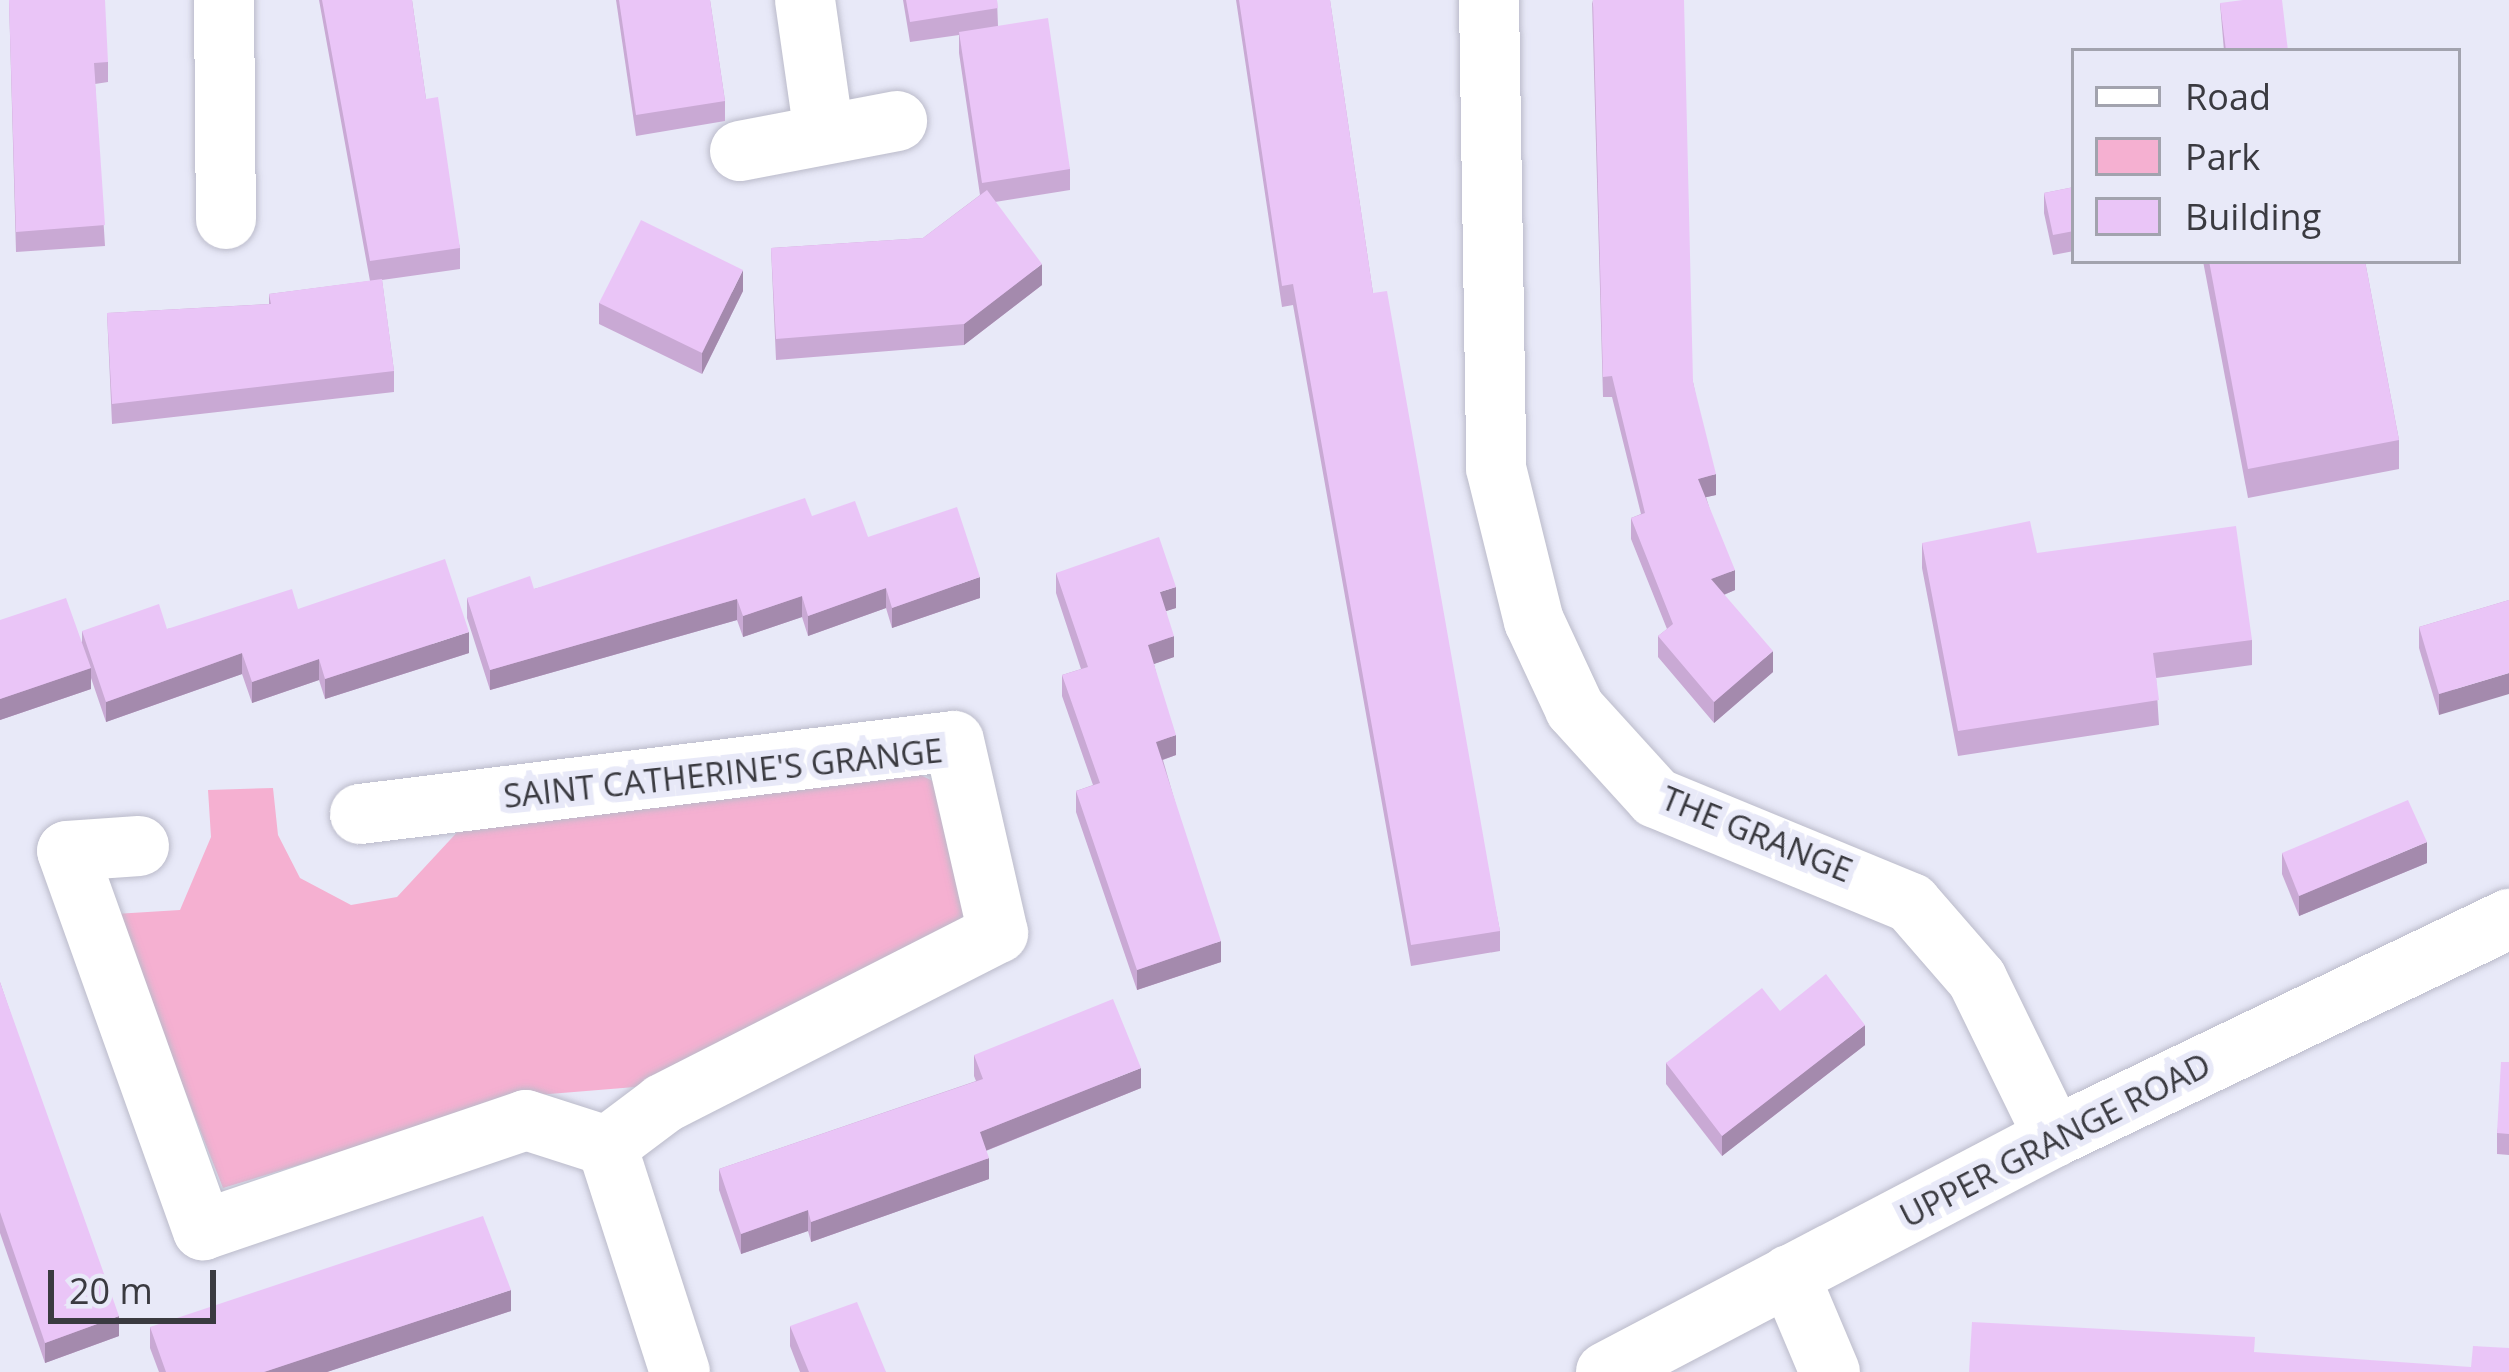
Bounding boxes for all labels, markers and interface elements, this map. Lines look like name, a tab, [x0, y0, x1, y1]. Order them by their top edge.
legend	[2071, 48, 2461, 264]
text: Road	[2185, 72, 2271, 121]
text: Park	[2185, 132, 2260, 181]
text: Building	[2185, 192, 2321, 241]
street label: SAINT CATHERINE'S GRANGE	[501, 730, 945, 816]
street label: THE GRANGE	[1656, 778, 1858, 890]
street label: UPPER GRANGE ROAD	[1893, 1045, 2217, 1235]
scale bar	[54, 1246, 222, 1320]
text: 20 m	[69, 1266, 153, 1315]

